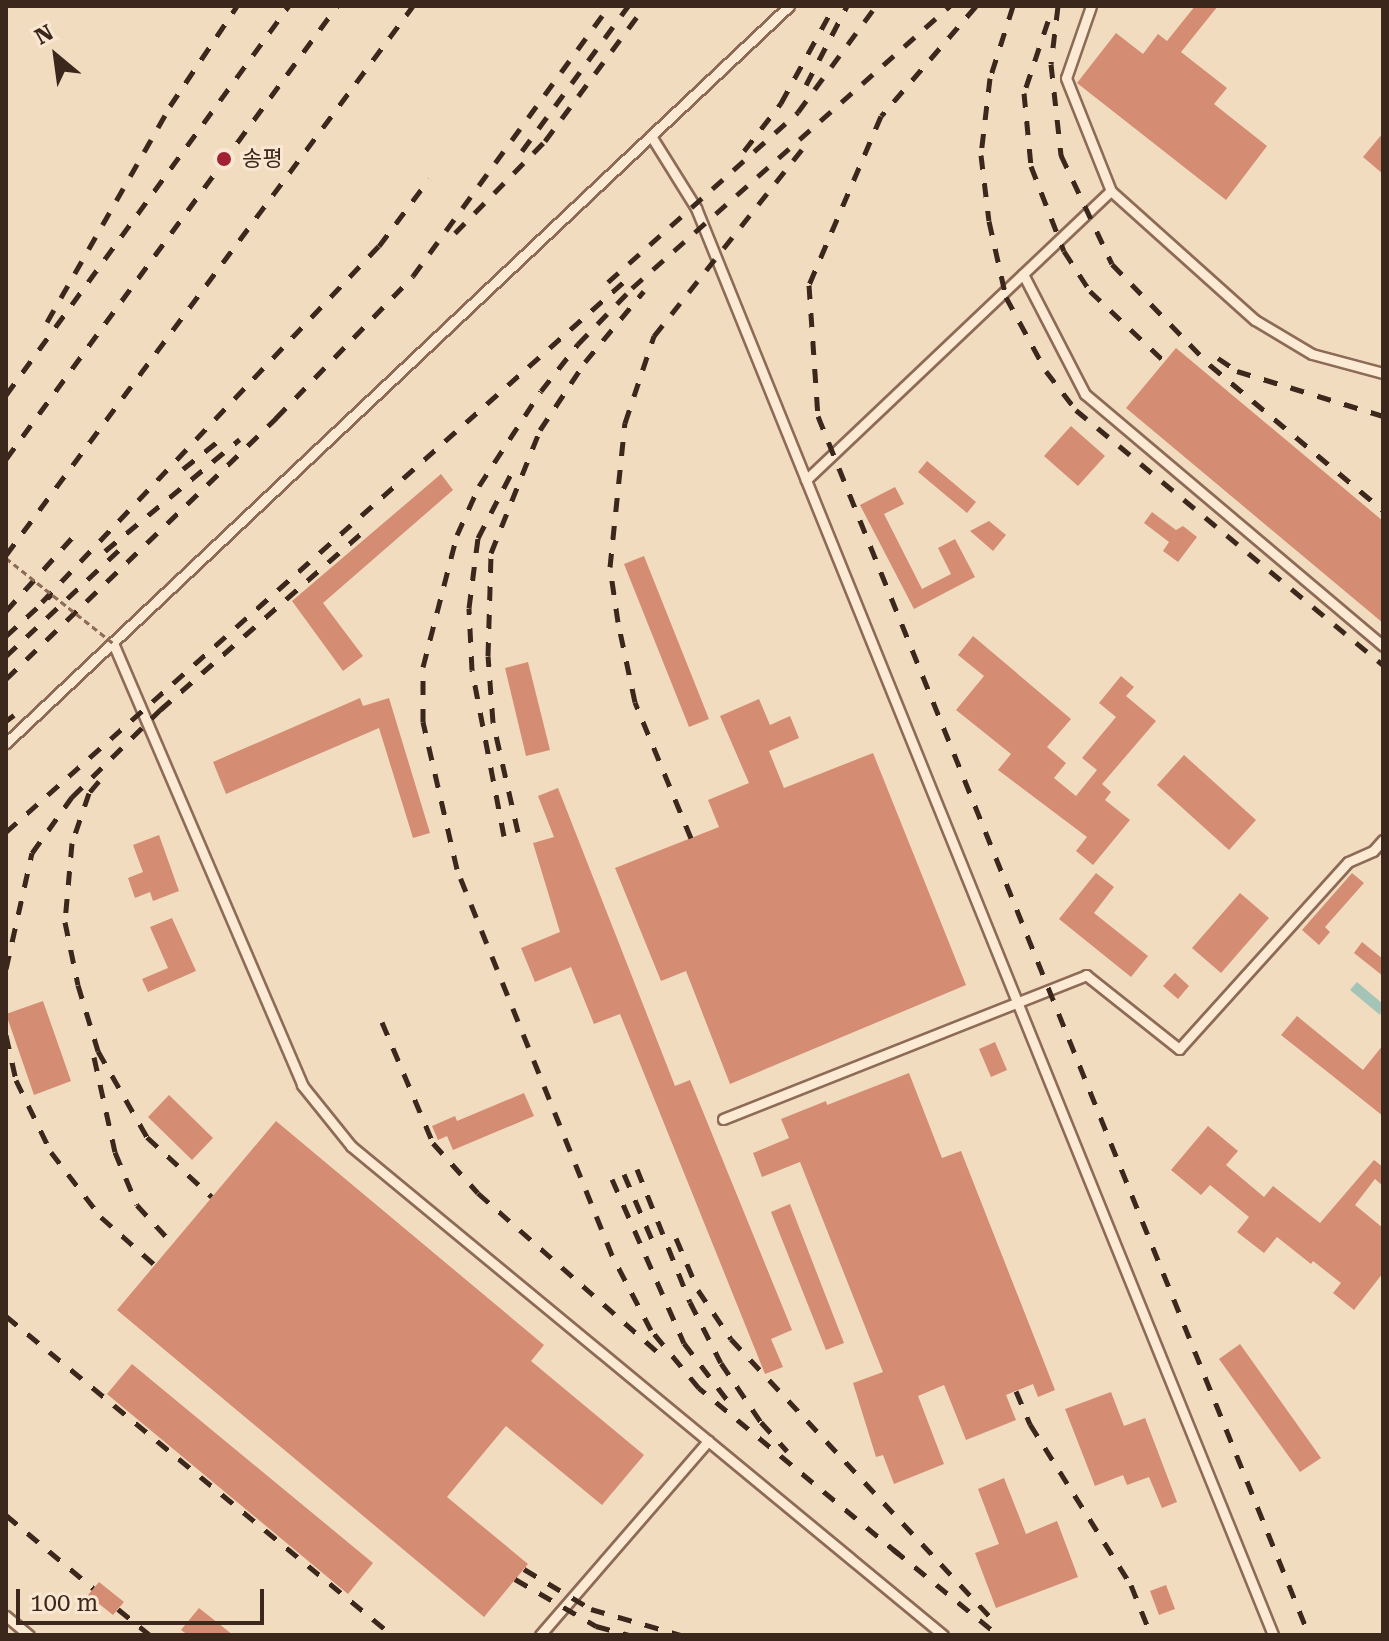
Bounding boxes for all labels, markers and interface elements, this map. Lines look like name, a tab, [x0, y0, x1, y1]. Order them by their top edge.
north arrow	[16, 16, 96, 96]
text: N	[31, 20, 58, 50]
place label: 송평	[242, 146, 282, 172]
marker: 송평	[213, 148, 235, 170]
scale bar	[20, 1573, 268, 1623]
text: 100 m	[30, 1589, 98, 1617]

